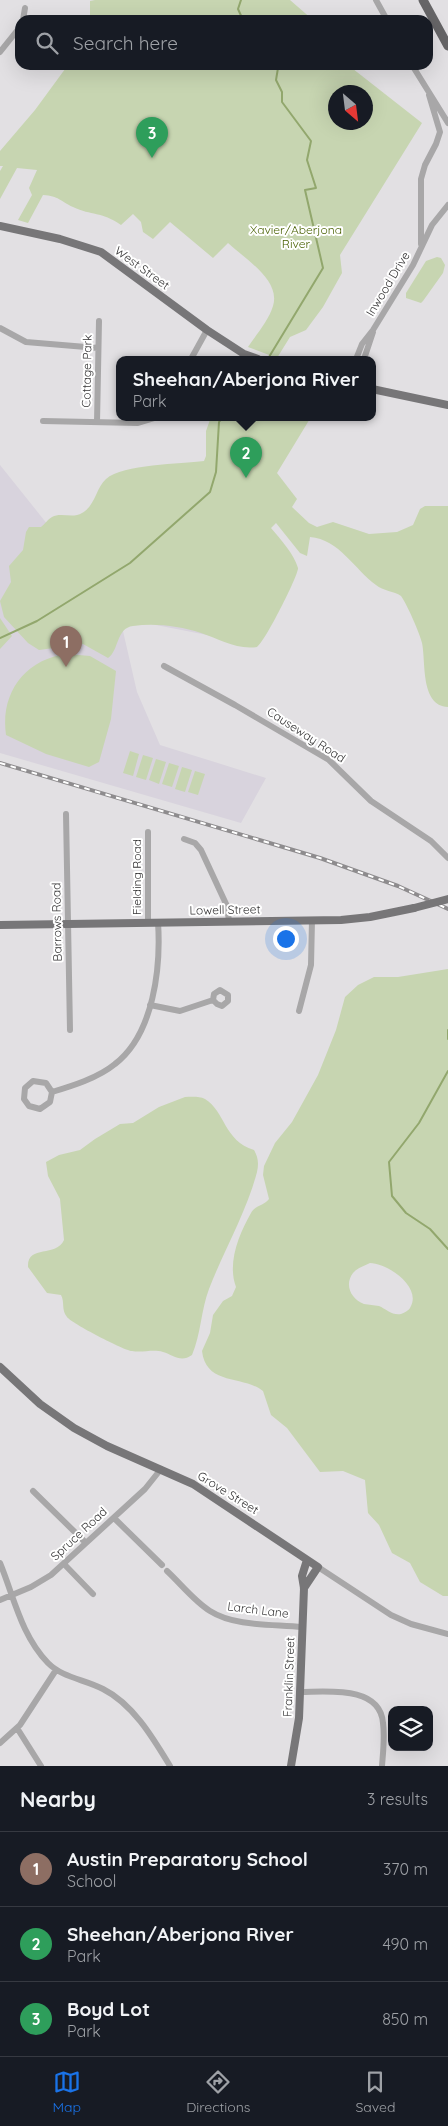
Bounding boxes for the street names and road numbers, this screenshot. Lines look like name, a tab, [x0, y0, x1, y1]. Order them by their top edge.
street label: West Street	[112, 243, 173, 292]
street label: Inwood Drive	[362, 248, 413, 319]
street label: Cottage Park	[78, 334, 95, 408]
street label: Causeway Road	[264, 704, 348, 765]
street label: Fielding Road	[129, 839, 144, 915]
street label: Barrows Road	[48, 882, 65, 962]
street label: Lowell Street	[189, 901, 261, 918]
street label: Grove Street	[195, 1468, 262, 1517]
street label: Spruce Road	[47, 1504, 110, 1564]
street label: Larch Lane	[227, 1598, 290, 1621]
street label: Franklin Street	[280, 1637, 297, 1717]

